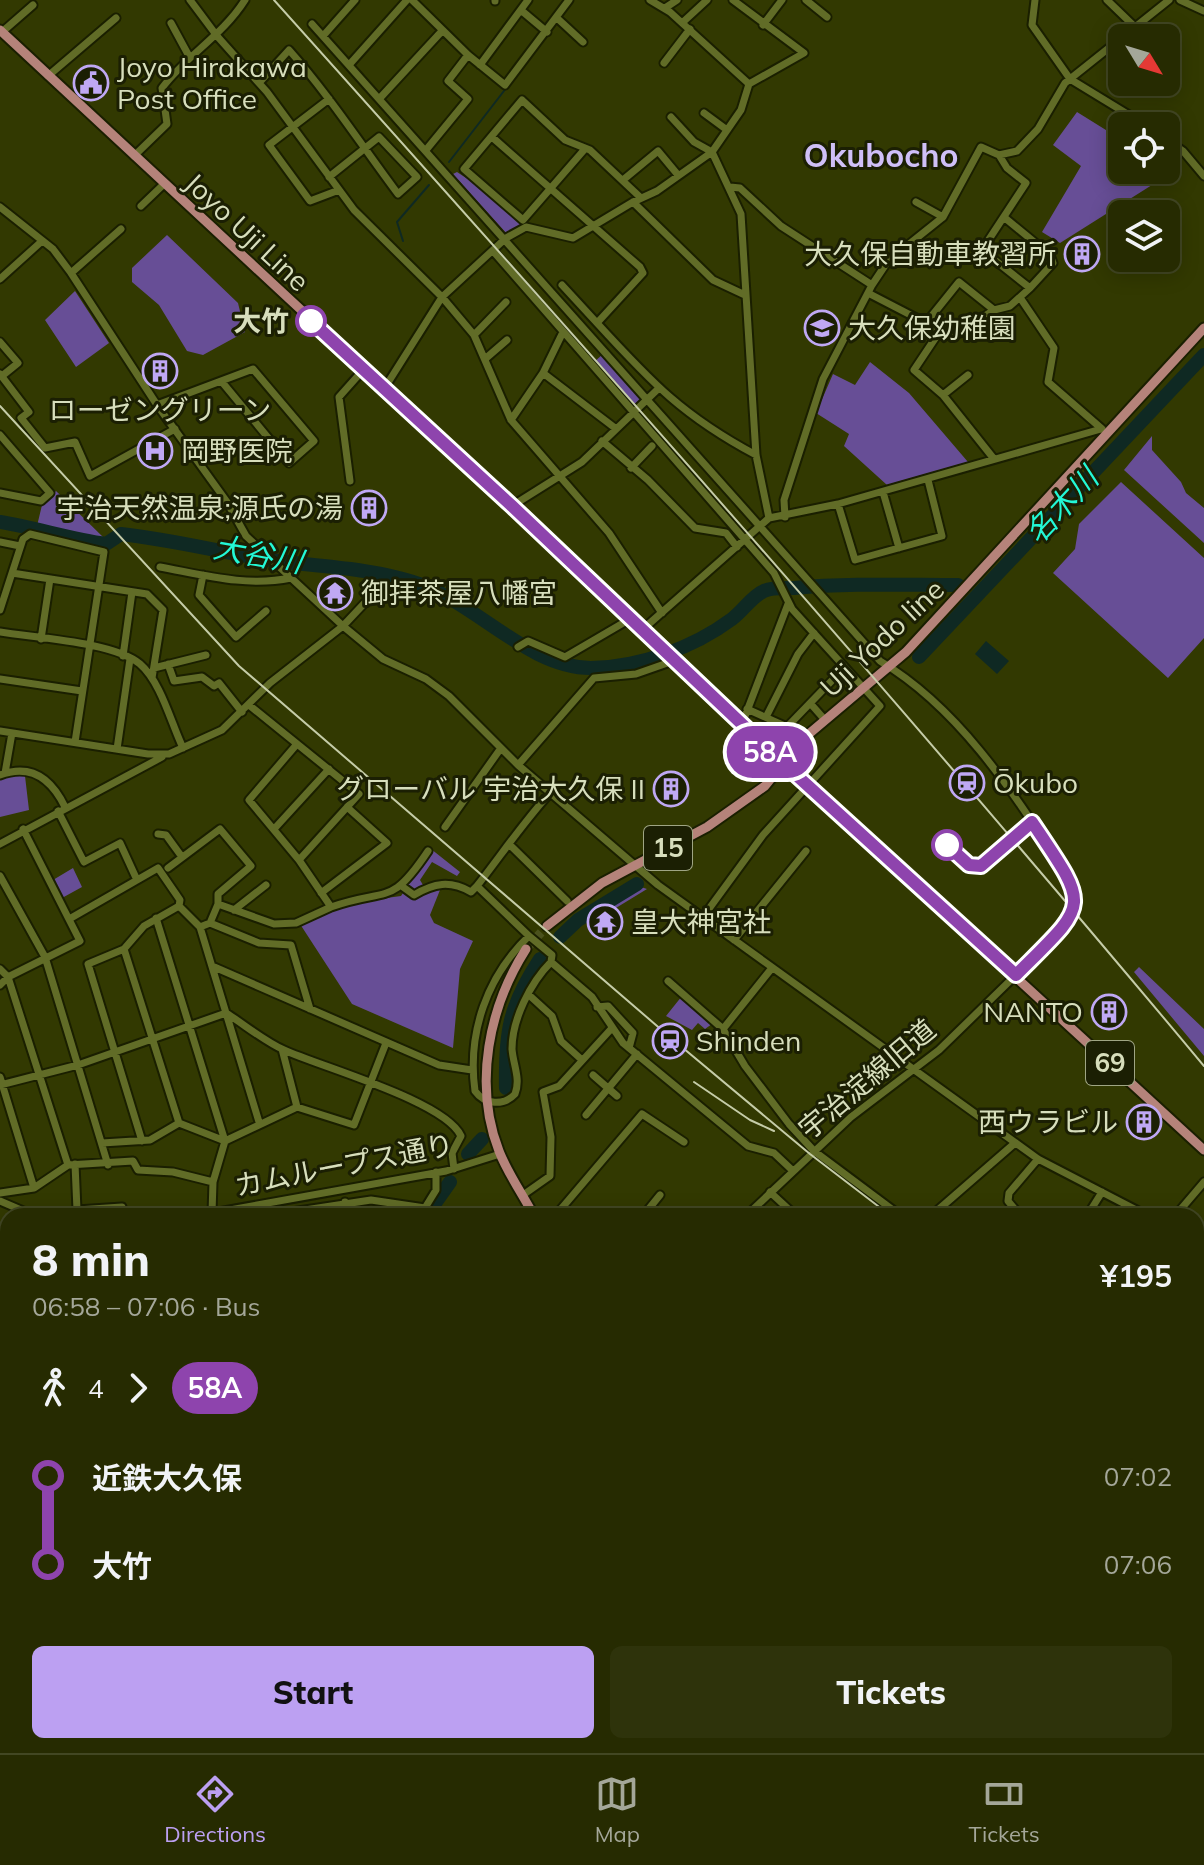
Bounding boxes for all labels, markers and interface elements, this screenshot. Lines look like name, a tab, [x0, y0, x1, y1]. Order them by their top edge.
north arrow	[1108, 24, 1180, 96]
map controls	[1108, 24, 1180, 272]
place label: Joyo Hirakawa Post Office	[117, 49, 307, 116]
public building icon: Joyo Hirakawa Post Office	[72, 64, 110, 102]
button: locate	[1108, 112, 1180, 184]
district label: Okubocho	[803, 135, 959, 175]
street label: Joyo Uji Line	[178, 165, 317, 298]
button: layers	[1108, 200, 1180, 272]
building icon: 大久保自動車教習所	[1063, 235, 1101, 273]
place label: 大久保自動車教習所	[804, 236, 1056, 271]
place label: 大竹	[233, 303, 289, 338]
marker: 大竹	[296, 306, 326, 336]
school or university icon: 大久保幼稚園	[803, 309, 841, 347]
place label: 大久保幼稚園	[848, 310, 1016, 345]
building icon: ローゼングリーン	[141, 352, 179, 390]
place label: ローゼングリーン	[49, 392, 271, 427]
hospital icon: 岡野医院	[136, 432, 174, 470]
place label: 岡野医院	[181, 433, 293, 468]
water label: 名木川	[1017, 457, 1108, 551]
building icon: 宇治天然温泉;源氏の湯	[350, 489, 388, 527]
place label: 宇治天然温泉;源氏の湯	[57, 490, 343, 525]
water label: 大谷川	[211, 527, 309, 581]
street label: Uji Yodo line	[812, 571, 951, 704]
temple icon: 御拝茶屋八幡宮	[316, 574, 354, 612]
place label: 御拝茶屋八幡宮	[361, 575, 557, 610]
line badge: 58A	[724, 726, 816, 778]
text: 58A	[743, 734, 797, 769]
station icon: Ōkubo	[948, 764, 986, 802]
place label: Ōkubo	[993, 765, 1078, 800]
building icon: グローバル 宇治大久保 II	[652, 770, 690, 808]
place label: グローバル 宇治大久保 II	[336, 771, 645, 806]
road number: 15	[644, 826, 692, 870]
unlabelled marker	[932, 830, 962, 860]
temple icon: 皇大神宮社	[586, 903, 624, 941]
place label: 皇大神宮社	[631, 904, 771, 939]
building icon: NANTO	[1090, 993, 1128, 1031]
place label: NANTO	[983, 994, 1083, 1029]
street label: 宇治淀線旧道	[791, 1011, 942, 1146]
station icon: Shinden	[651, 1022, 689, 1060]
place label: Shinden	[696, 1023, 801, 1058]
road number: 69	[1086, 1041, 1134, 1085]
building icon: 西ウラビル	[1125, 1103, 1163, 1141]
place label: 西ウラビル	[978, 1104, 1118, 1139]
street label: カムループス通り	[231, 1126, 456, 1203]
text: 8 min	[32, 1232, 150, 1287]
text: ¥195	[1100, 1257, 1172, 1295]
text: 06:58 – 07:06 · Bus	[32, 1290, 261, 1323]
icon: walk	[32, 1366, 76, 1410]
icon: forward	[116, 1366, 160, 1410]
text: 58A	[188, 1370, 242, 1405]
text: 4	[88, 1372, 104, 1405]
text: 近鉄大久保	[92, 1459, 242, 1497]
text: 07:02	[1104, 1460, 1172, 1493]
text: 大竹	[92, 1547, 152, 1585]
text: 07:06	[1104, 1548, 1172, 1581]
button: Start	[32, 1646, 594, 1738]
button: Tickets	[610, 1646, 1172, 1738]
tab: Directions	[164, 1772, 266, 1848]
tab: Map	[595, 1772, 640, 1848]
tab: Tickets	[969, 1772, 1040, 1848]

